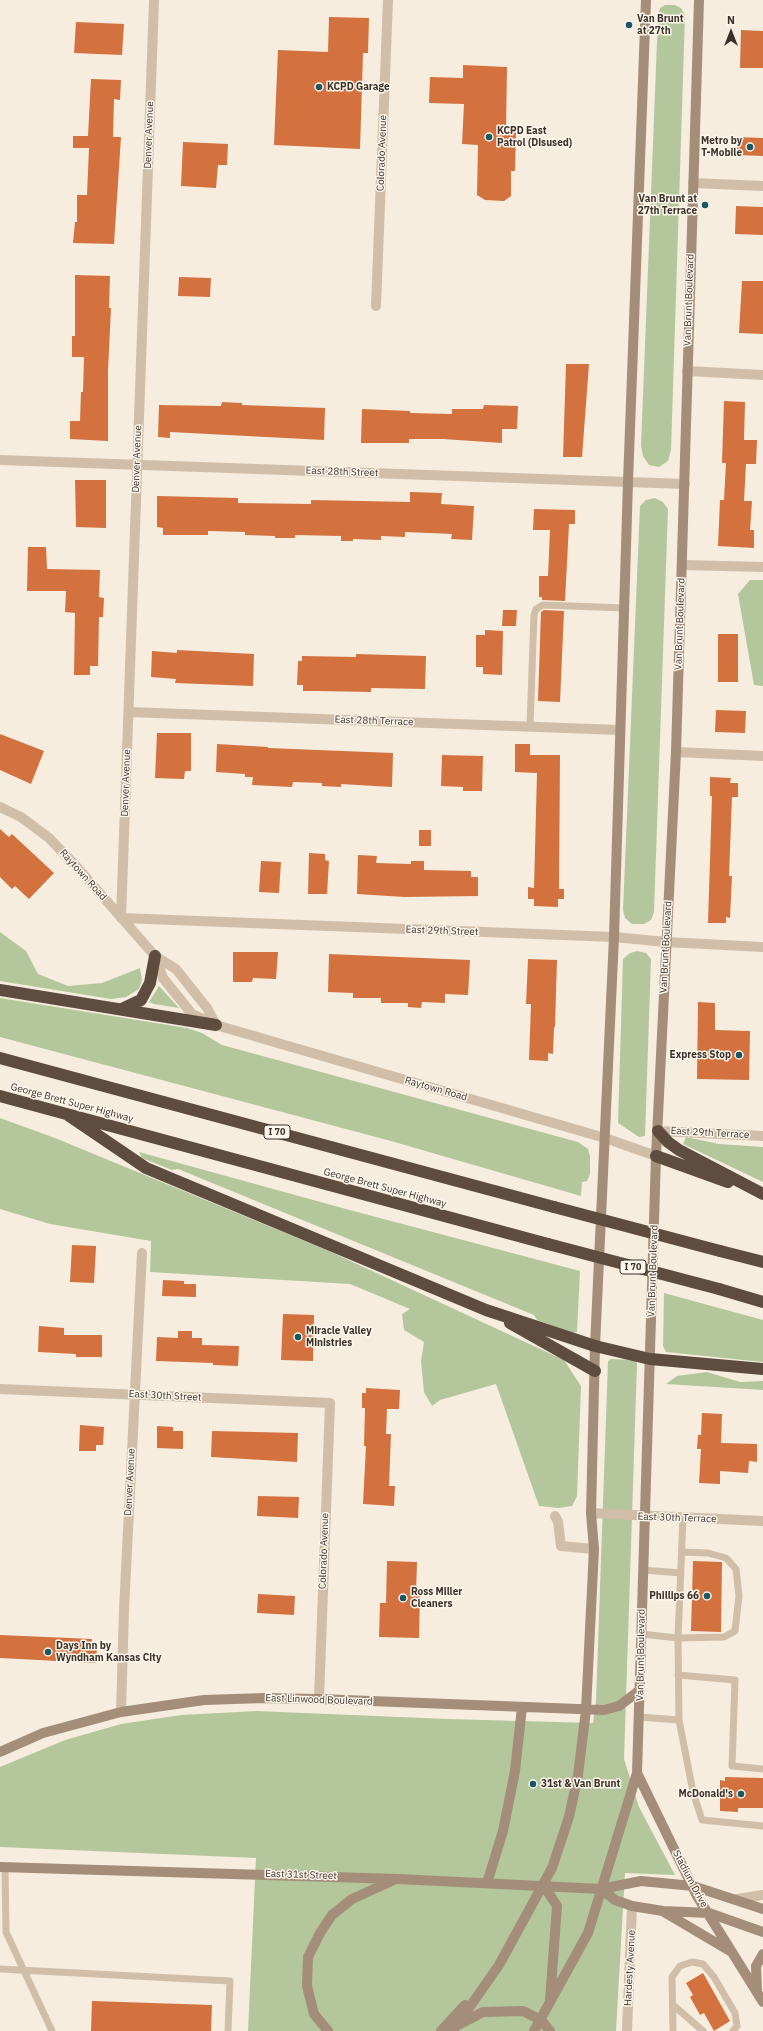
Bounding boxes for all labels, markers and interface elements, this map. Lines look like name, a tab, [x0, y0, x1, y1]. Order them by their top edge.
north arrow	[711, 12, 751, 52]
place label: Van Brunt at 27th	[637, 13, 684, 36]
text: N	[727, 13, 735, 27]
marker: Van Brunt at 27th	[624, 20, 634, 30]
place label: KCPD Garage	[327, 81, 390, 93]
marker: KCPD Garage	[314, 82, 324, 92]
street label: Denver Avenue	[142, 101, 156, 169]
street label: Colorado Avenue	[375, 115, 389, 191]
place label: KCPD East Patrol (Disused)	[497, 125, 572, 148]
marker: KCPD East Patrol (Disused)	[484, 132, 494, 142]
place label: Metro by T-Mobile	[701, 135, 742, 158]
marker: Metro by T-Mobile	[745, 142, 755, 152]
place label: Van Brunt at 27th Terrace	[638, 193, 697, 216]
marker: Van Brunt at 27th Terrace	[700, 200, 710, 210]
street label: Van Brunt Boulevard	[681, 254, 697, 346]
street label: Denver Avenue	[130, 425, 144, 493]
street label: East 28th Street	[305, 465, 379, 479]
street label: Van Brunt Boulevard	[672, 578, 688, 670]
street label: East 28th Terrace	[334, 714, 414, 728]
street label: Denver Avenue	[119, 749, 133, 817]
street label: Raytown Road	[57, 847, 109, 903]
street label: Van Brunt Boulevard	[658, 901, 674, 993]
street label: East 29th Street	[405, 924, 479, 938]
place label: Express Stop	[670, 1049, 731, 1061]
marker: Express Stop	[734, 1050, 744, 1060]
street label: Raytown Road	[403, 1074, 469, 1104]
street label: George Brett Super Highway	[9, 1081, 135, 1125]
road number: I 70	[264, 1125, 290, 1139]
street label: East 29th Terrace	[670, 1125, 750, 1141]
street label: George Brett Super Highway	[322, 1166, 448, 1210]
street label: Van Brunt Boulevard	[645, 1225, 661, 1317]
road number: I 70	[620, 1260, 646, 1274]
place label: Miracle Valley Ministries	[306, 1325, 371, 1348]
marker: Miracle Valley Ministries	[293, 1332, 303, 1342]
street label: East 30th Street	[128, 1388, 202, 1404]
street label: Denver Avenue	[122, 1448, 138, 1516]
street label: East 30th Terrace	[637, 1511, 717, 1525]
street label: Colorado Avenue	[317, 1513, 331, 1589]
place label: Ross Miller Cleaners	[411, 1586, 462, 1610]
place label: Phillips 66	[649, 1590, 699, 1602]
marker: Phillips 66	[702, 1591, 712, 1601]
marker: Ross Miller Cleaners	[398, 1593, 408, 1603]
street label: Van Brunt Boulevard	[634, 1609, 648, 1701]
place label: Days Inn by Wyndham Kansas City	[56, 1640, 161, 1664]
marker: Days Inn by Wyndham Kansas City	[43, 1647, 53, 1657]
street label: East Linwood Boulevard	[265, 1692, 373, 1708]
place label: 31st & Van Brunt	[541, 1778, 620, 1790]
marker: 31st & Van Brunt	[528, 1779, 538, 1789]
place label: McDonald's	[679, 1788, 733, 1800]
marker: McDonald's	[736, 1789, 746, 1799]
street label: Stadium Drive	[670, 1848, 710, 1910]
street label: East 31st Street	[265, 1868, 337, 1882]
street label: Hardesty Avenue	[622, 1930, 638, 2006]

